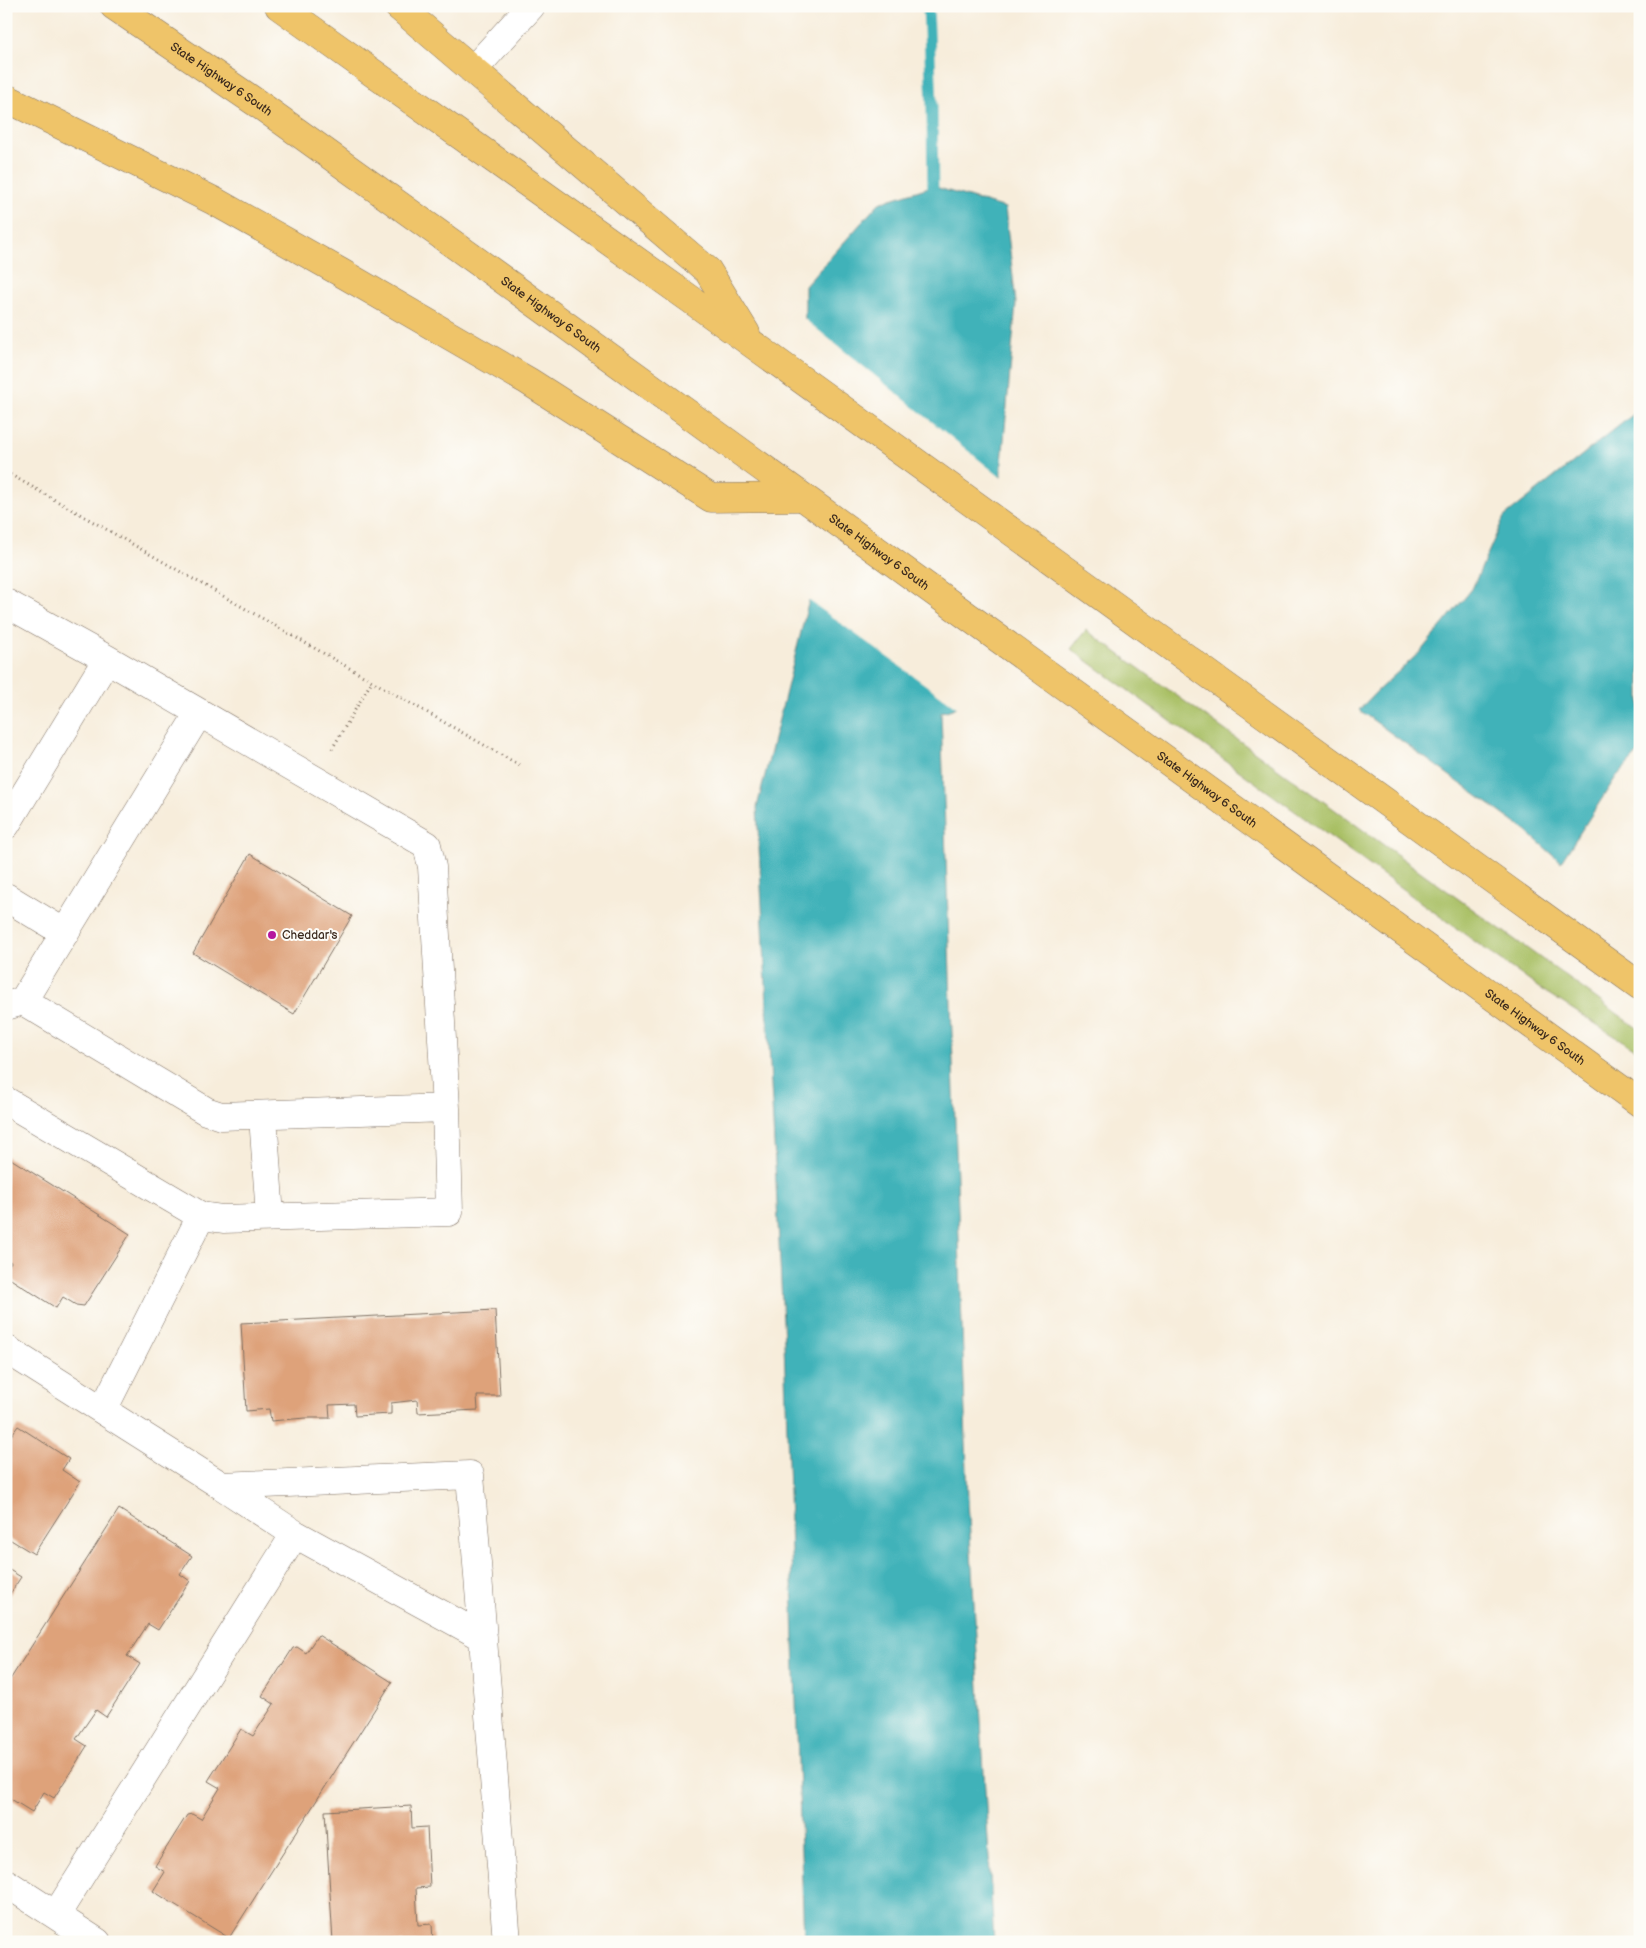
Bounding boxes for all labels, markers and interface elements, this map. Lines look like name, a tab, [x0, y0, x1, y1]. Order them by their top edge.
street label: State Highway 6 South	[167, 40, 275, 120]
street label: State Highway 6 South	[498, 274, 604, 356]
street label: State Highway 6 South	[826, 511, 932, 594]
street label: State Highway 6 South	[1154, 749, 1260, 832]
place label: Cheddar's	[282, 928, 337, 943]
marker: Cheddar's	[266, 929, 278, 941]
street label: State Highway 6 South	[1482, 986, 1588, 1069]

